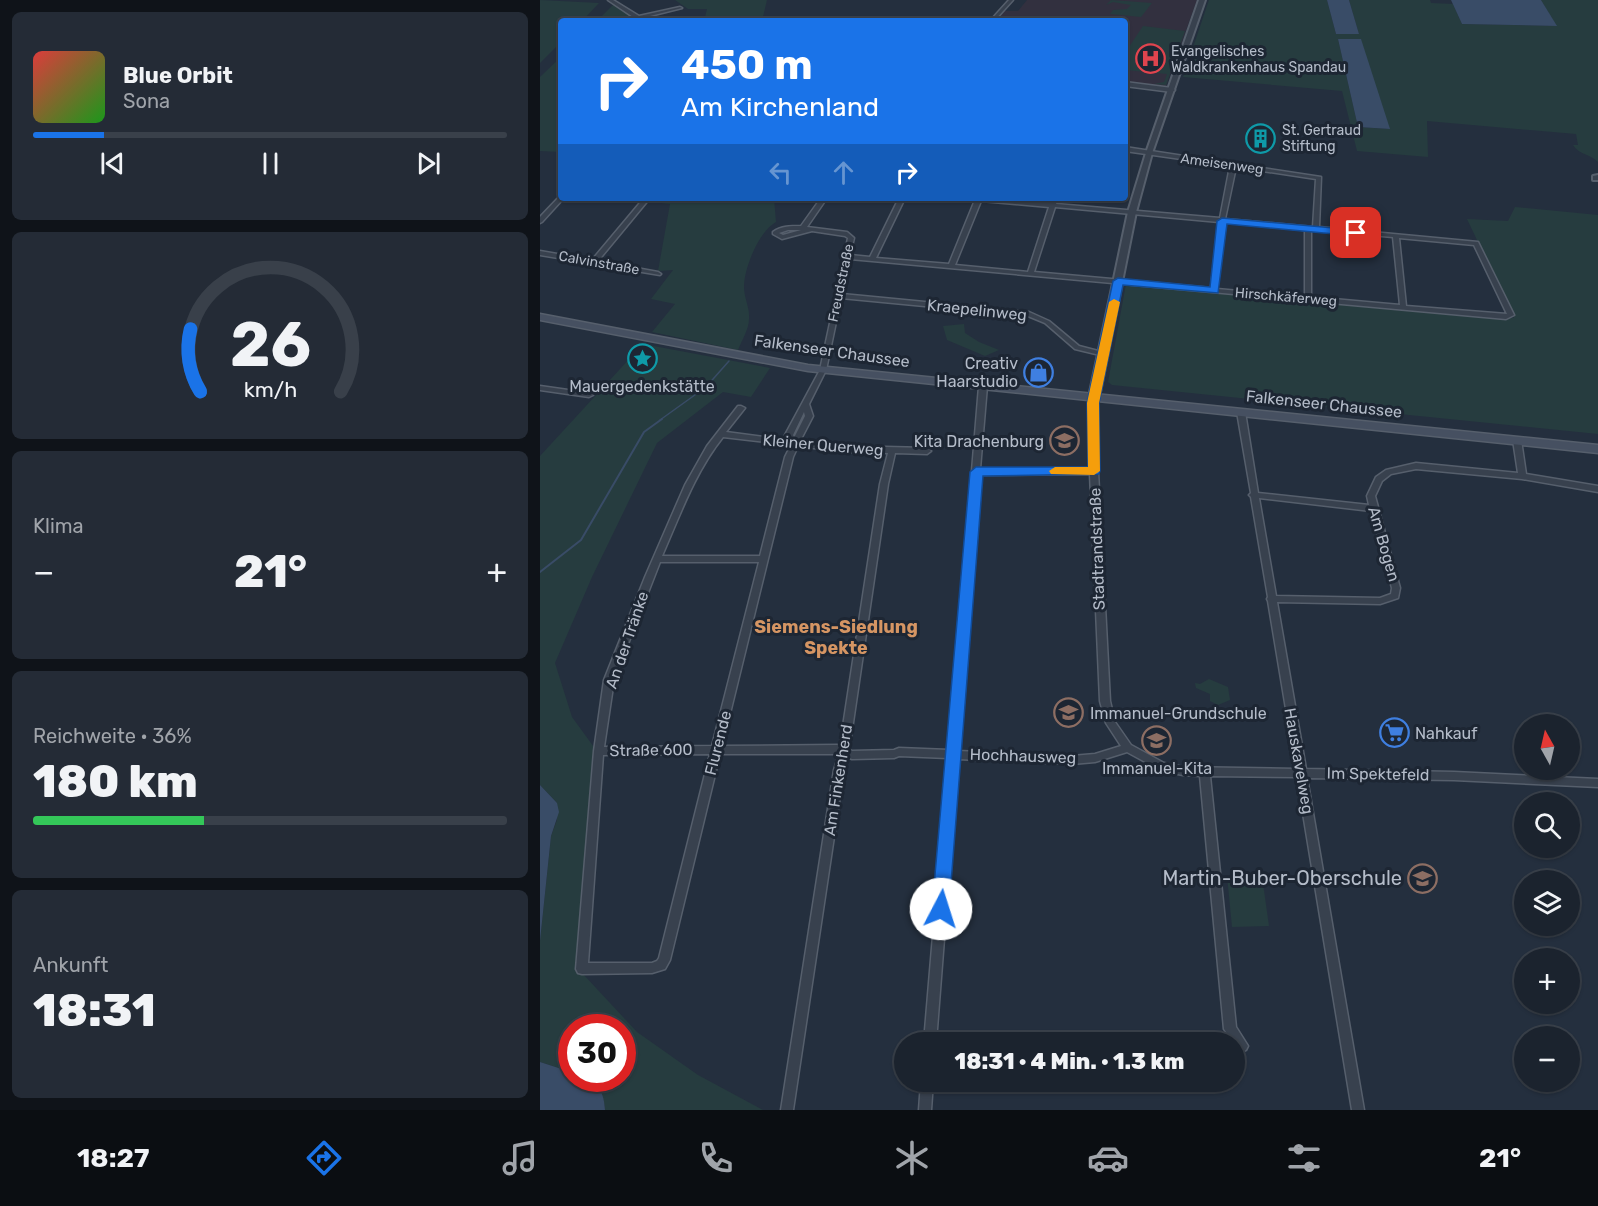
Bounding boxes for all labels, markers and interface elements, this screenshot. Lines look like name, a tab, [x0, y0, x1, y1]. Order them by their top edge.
text: 450 m	[681, 40, 813, 90]
icon: right	[582, 42, 660, 120]
hospital icon: Evangelisches Waldkrankenhaus Spandau	[1134, 43, 1166, 75]
place label: Evangelisches Waldkrankenhaus Spandau	[1171, 43, 1346, 76]
text: Blue Orbit	[123, 62, 233, 89]
text: Sona	[123, 89, 170, 113]
text: Am Kirchenland	[681, 91, 879, 123]
building icon: St. Gertraud Stiftung	[1245, 122, 1277, 154]
place label: St. Gertraud Stiftung	[1282, 122, 1361, 155]
icon: previous	[96, 147, 129, 180]
icon: pause	[254, 147, 287, 180]
icon: next	[412, 147, 445, 180]
street label: Ameisenweg	[1179, 150, 1265, 178]
icon: left	[764, 156, 797, 189]
icon: ahead	[827, 156, 860, 189]
icon: right	[890, 156, 923, 189]
pin	[1330, 207, 1381, 258]
icon: arrive	[1339, 216, 1372, 249]
street label: Freudstraße	[824, 242, 858, 324]
street label: Calvinstraße	[557, 248, 641, 278]
street label: Hirschkäferweg	[1234, 284, 1338, 310]
street label: Kraepelinweg	[926, 295, 1028, 325]
text: 26	[229, 309, 311, 383]
street label: Falkenseer Chaussee	[753, 331, 911, 371]
place icon: Mauergedenkstätte	[626, 342, 658, 374]
place label: Creativ Haarstudio	[936, 354, 1018, 391]
shop icon: Creativ Haarstudio	[1023, 356, 1055, 388]
place label: Mauergedenkstätte	[569, 377, 715, 396]
text: km/h	[243, 378, 297, 403]
street label: Falkenseer Chaussee	[1245, 386, 1403, 422]
school or university icon: Kita Drachenburg	[1049, 425, 1081, 457]
street label: Kleiner Querweg	[762, 430, 884, 460]
place label: Kita Drachenburg	[914, 432, 1044, 451]
street label: Stadtrandstraße	[1085, 487, 1109, 610]
street label: Am Bogen	[1364, 504, 1404, 584]
text: Klima	[33, 514, 84, 538]
text: 21°	[234, 545, 307, 598]
text: −	[33, 552, 54, 591]
text: +	[486, 552, 507, 591]
street label: An der Tränke	[602, 589, 652, 691]
district label: Siemens-Siedlung Spekte	[754, 616, 918, 659]
school or university icon: Immanuel-Grundschule	[1053, 697, 1085, 729]
place label: Immanuel-Grundschule	[1090, 704, 1267, 723]
street label: Hauskavelweg	[1280, 706, 1318, 816]
street label: Flurende	[701, 709, 735, 777]
north arrow	[1514, 714, 1580, 780]
map controls	[1514, 714, 1580, 1092]
supermarket icon: Nahkauf	[1378, 717, 1410, 749]
street label: Am Finkenherd	[820, 723, 856, 837]
text: Reichweite · 36%	[33, 724, 192, 748]
school or university icon: Immanuel-Kita	[1141, 724, 1173, 756]
place label: Nahkauf	[1415, 724, 1478, 743]
street label: Straße 600	[609, 740, 693, 760]
street label: Hochhausweg	[969, 745, 1077, 767]
text: 180 km	[33, 755, 198, 808]
place label: Immanuel-Kita	[1102, 759, 1212, 778]
street label: Im Spektefeld	[1326, 764, 1430, 784]
button: search	[1514, 792, 1580, 858]
school or university icon: Martin-Buber-Oberschule	[1407, 862, 1439, 894]
place label: Martin-Buber-Oberschule	[1162, 866, 1402, 890]
button: layers	[1514, 870, 1580, 936]
position arrow	[909, 877, 973, 941]
button: +	[1514, 948, 1580, 1014]
text: Ankunft	[33, 953, 108, 977]
text: 18:31	[33, 984, 156, 1037]
speed limit sign: 30	[558, 1014, 636, 1092]
button: −	[1514, 1026, 1580, 1092]
text: 18:31 · 4 Min. · 1.3 km	[955, 1048, 1184, 1075]
icon: directions	[303, 1137, 345, 1179]
icon: music	[499, 1137, 541, 1179]
icon: phone	[695, 1137, 737, 1179]
icon: climate	[891, 1137, 933, 1179]
icon: car	[1087, 1137, 1129, 1179]
icon: filters	[1283, 1137, 1325, 1179]
text: 18:27	[77, 1142, 150, 1174]
text: 21°	[1479, 1142, 1521, 1174]

